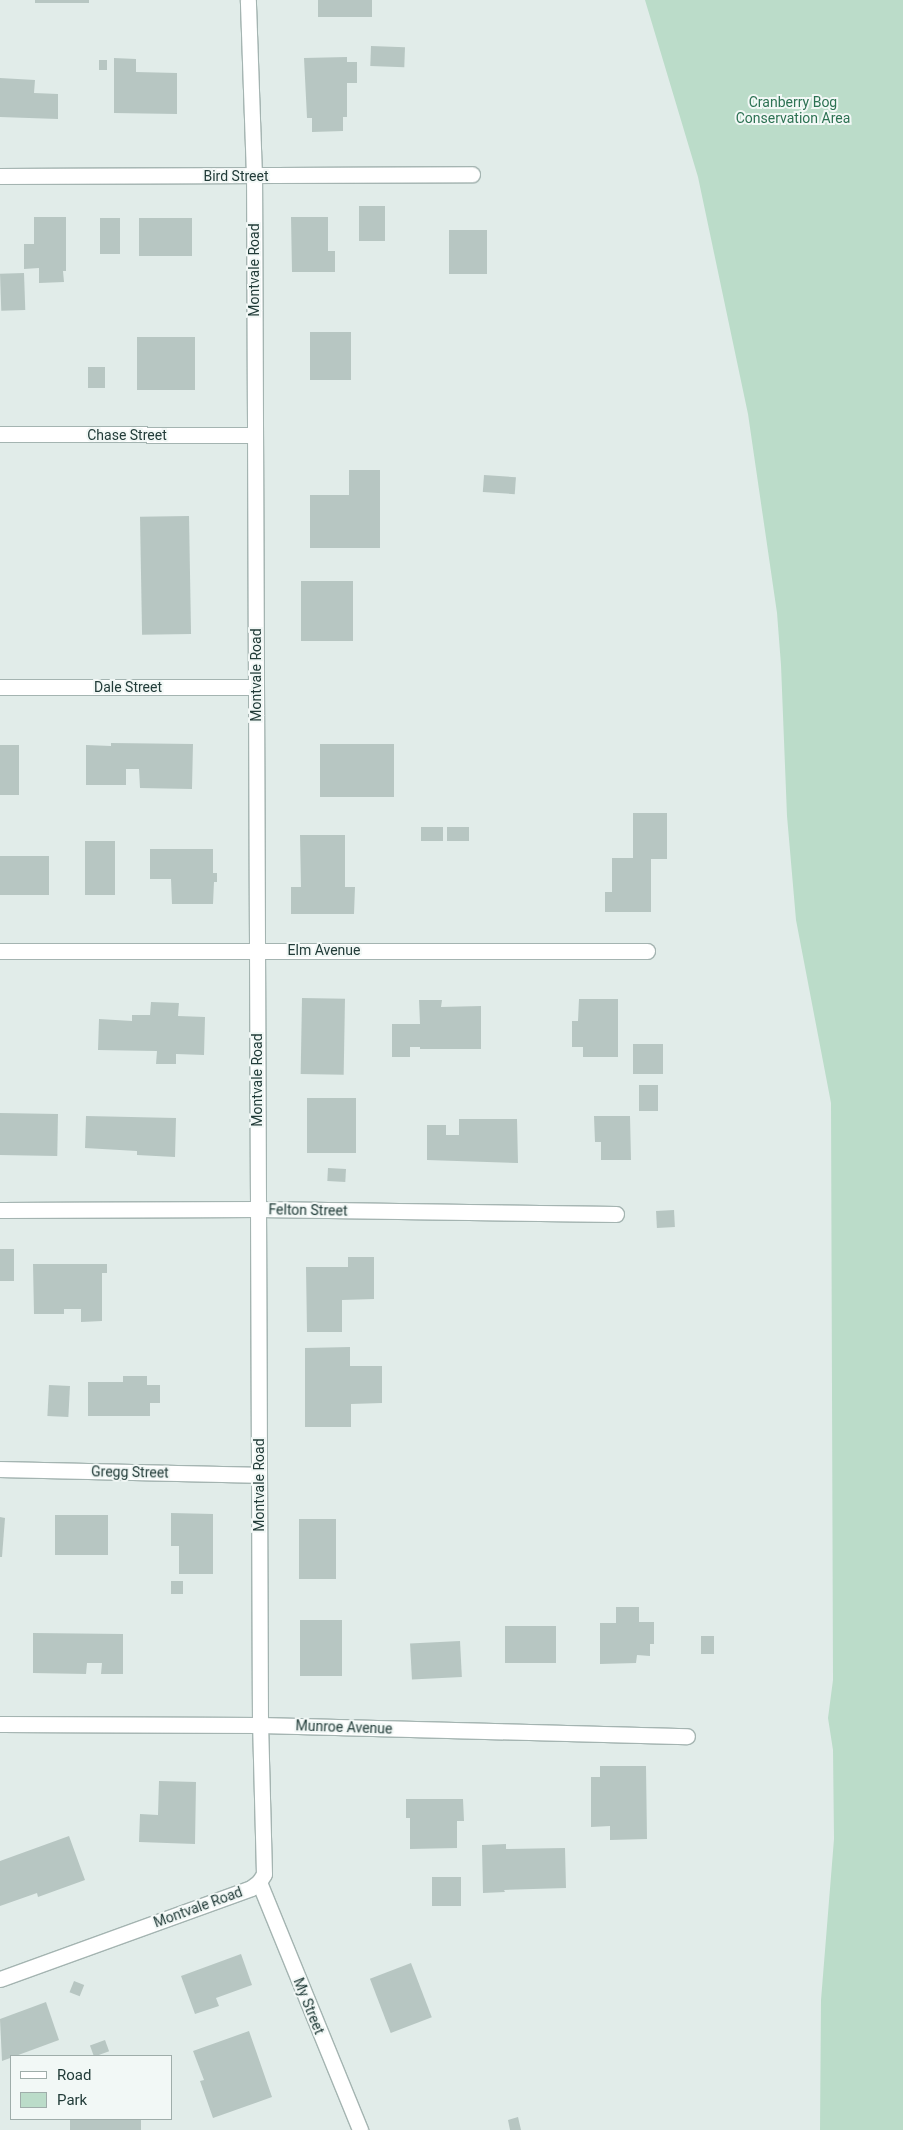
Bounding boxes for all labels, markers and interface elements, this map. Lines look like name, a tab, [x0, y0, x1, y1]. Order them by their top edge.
park label: Cranberry Bog Conservation Area	[736, 94, 850, 126]
street label: Bird Street	[203, 168, 269, 184]
street label: Montvale Road	[246, 223, 262, 317]
street label: Chase Street	[87, 427, 167, 443]
street label: Montvale Road	[248, 628, 264, 722]
street label: Dale Street	[94, 679, 162, 695]
street label: Elm Avenue	[288, 942, 360, 958]
street label: Montvale Road	[249, 1033, 265, 1127]
street label: Felton Street	[268, 1201, 348, 1219]
street label: Montvale Road	[251, 1438, 267, 1532]
street label: Gregg Street	[91, 1463, 169, 1481]
street label: Munroe Avenue	[295, 1717, 393, 1737]
street label: Montvale Road	[151, 1883, 245, 1931]
street label: My Street	[290, 1975, 328, 2037]
legend	[10, 2055, 172, 2120]
text: Road	[57, 2066, 91, 2084]
text: Park	[57, 2091, 87, 2109]

